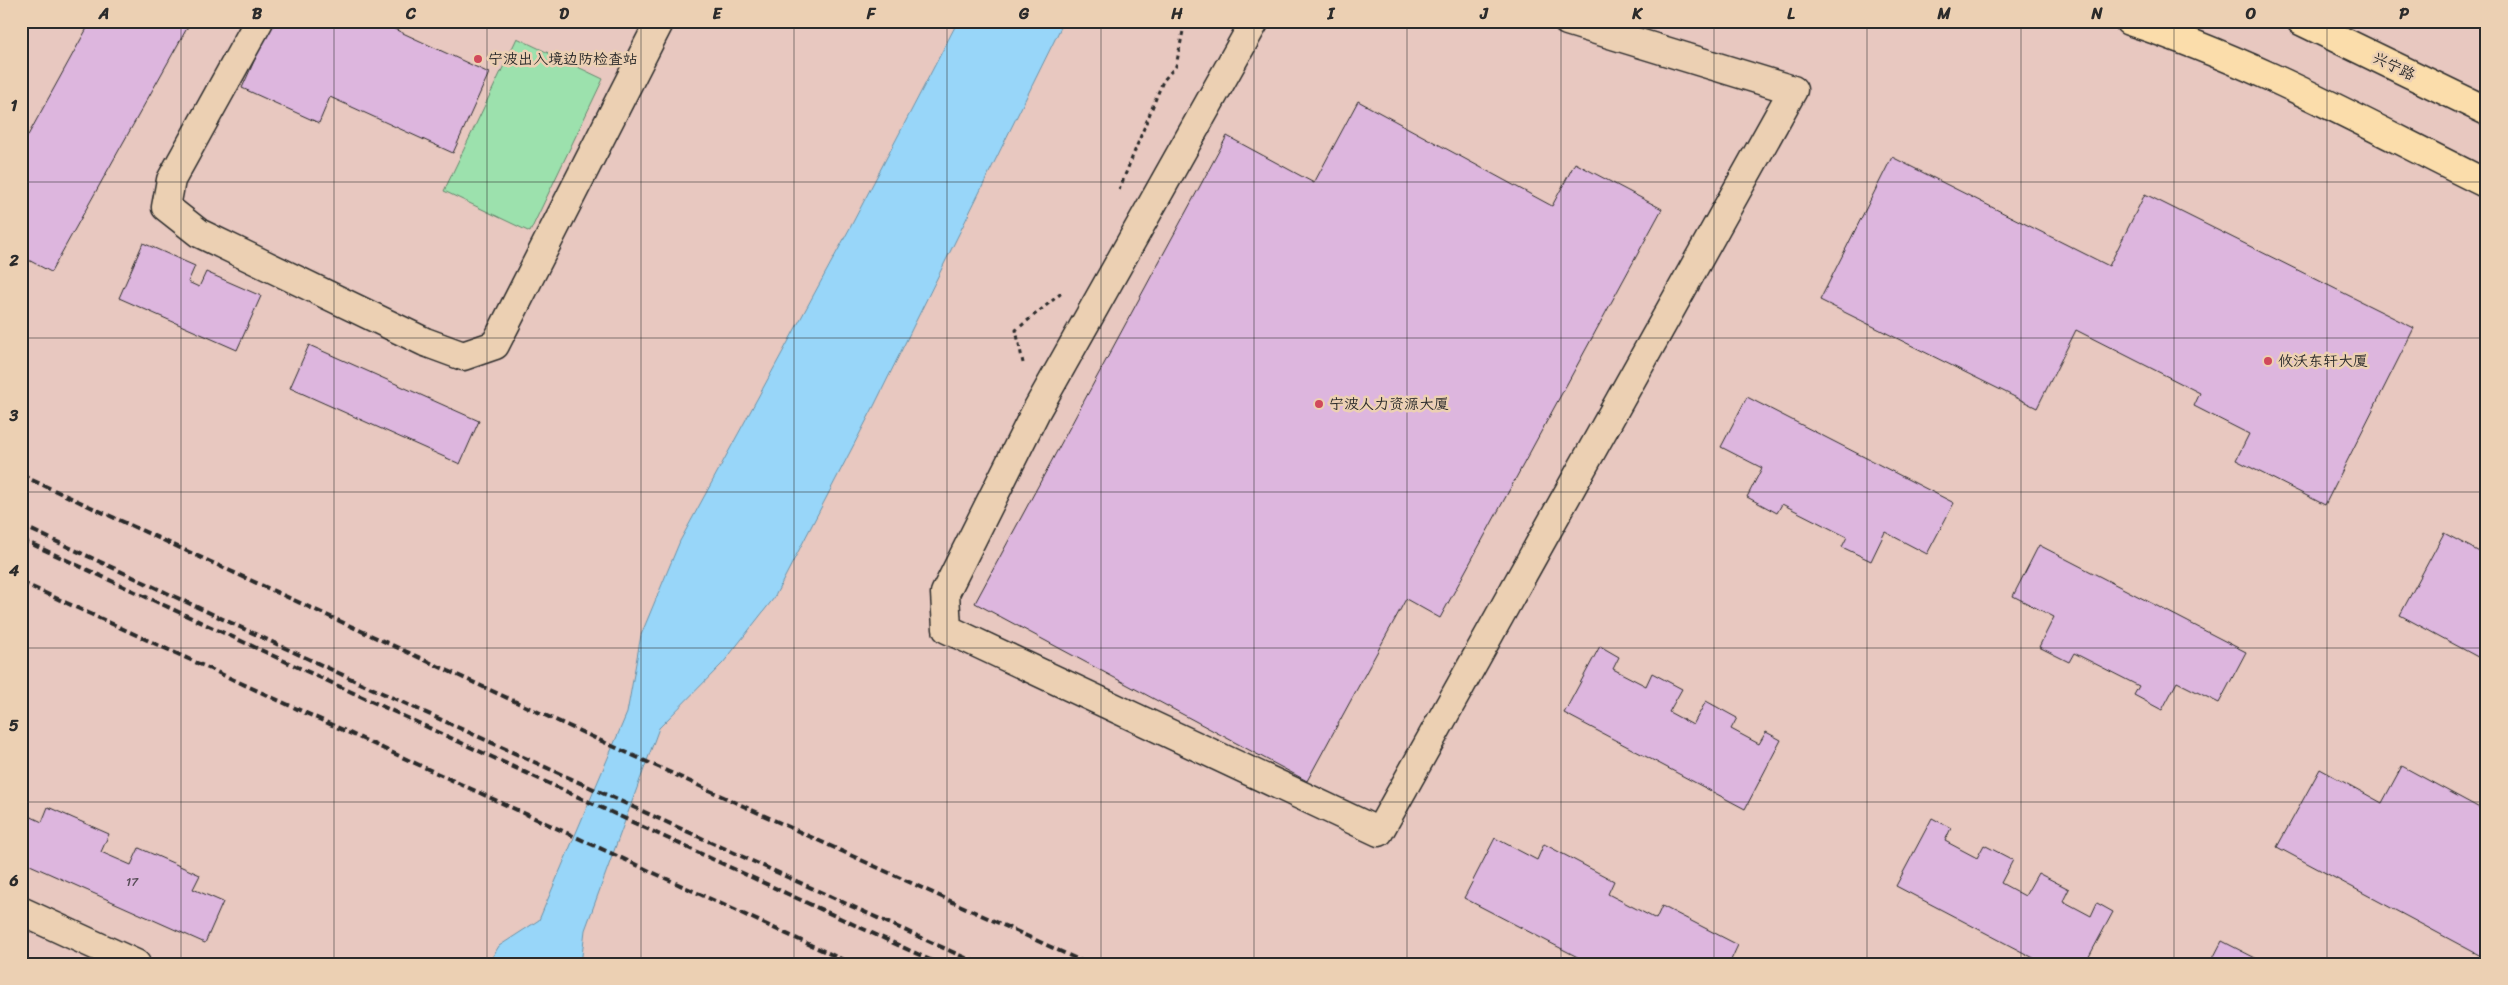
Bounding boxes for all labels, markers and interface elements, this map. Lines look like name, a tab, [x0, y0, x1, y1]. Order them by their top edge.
text: A	[98, 0, 109, 28]
text: B	[252, 0, 263, 28]
text: C	[405, 0, 417, 28]
text: D	[559, 0, 569, 28]
text: E	[713, 0, 723, 28]
text: F	[866, 0, 877, 28]
text: G	[1018, 0, 1030, 28]
text: H	[1170, 0, 1183, 28]
text: I	[1327, 0, 1336, 28]
text: J	[1479, 0, 1489, 28]
text: K	[1631, 0, 1643, 28]
text: L	[1787, 0, 1795, 28]
text: M	[1936, 0, 1951, 28]
text: N	[2090, 0, 2103, 28]
text: O	[2245, 0, 2257, 28]
text: P	[2399, 0, 2409, 28]
street label: 兴宁路	[2368, 44, 2420, 88]
place label: 宁波出入境边防检查站	[488, 46, 638, 72]
marker: 宁波出入境边防检查站	[472, 53, 484, 65]
text: 1	[11, 91, 18, 120]
text: 2	[8, 246, 19, 275]
place label: 攸沃东轩大厦	[2278, 348, 2368, 374]
marker: 攸沃东轩大厦	[2262, 355, 2274, 367]
place label: 宁波人力资源大厦	[1329, 391, 1449, 417]
marker: 宁波人力资源大厦	[1313, 398, 1325, 410]
text: 3	[9, 401, 19, 430]
text: 4	[8, 556, 19, 585]
text: 5	[9, 711, 19, 740]
text: 6	[8, 866, 19, 895]
house number: 17	[126, 871, 139, 893]

